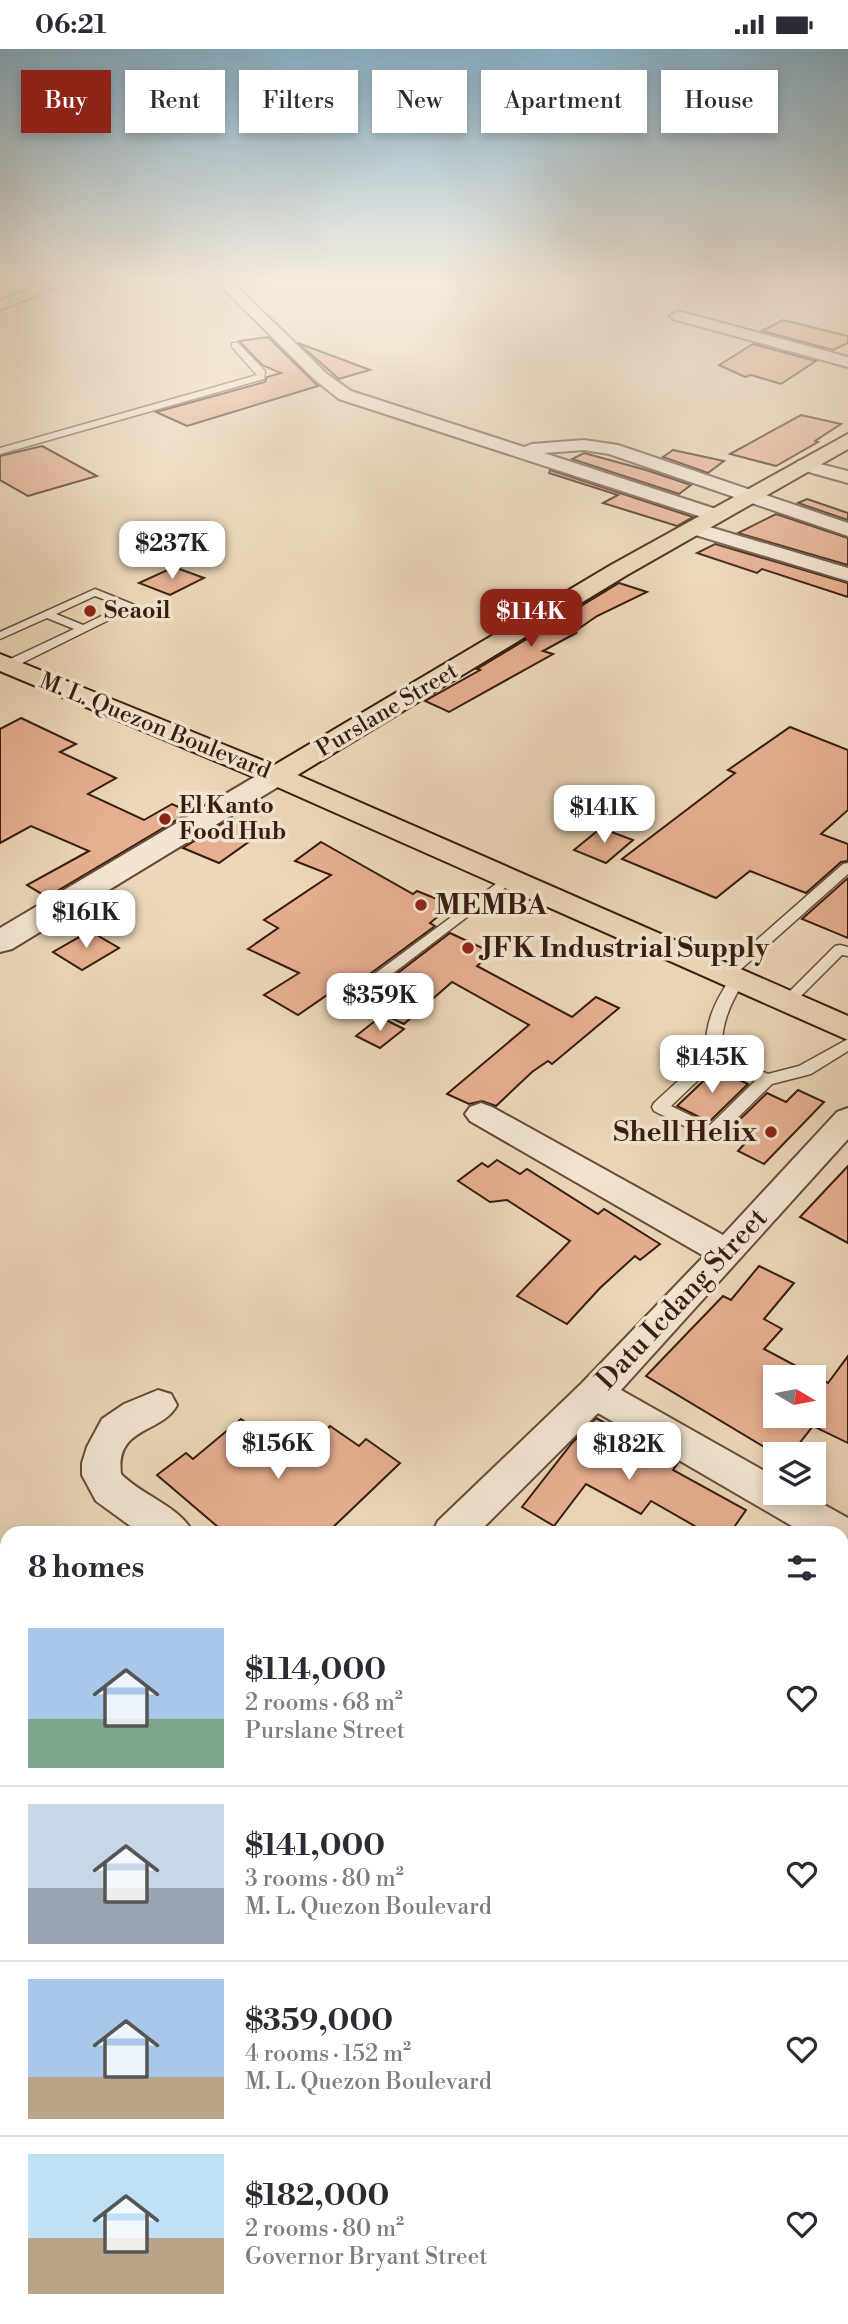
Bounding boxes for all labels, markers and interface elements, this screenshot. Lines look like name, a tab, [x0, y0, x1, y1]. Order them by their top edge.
text: 06:21	[35, 9, 106, 41]
chip: Buy	[21, 70, 111, 133]
chip: Rent	[125, 70, 225, 133]
chip: Filters	[239, 70, 358, 133]
chip: New	[372, 70, 467, 133]
chip: Apartment	[481, 70, 647, 133]
chip: House	[661, 70, 778, 133]
pin: $237K	[123, 521, 221, 581]
text: $237K	[135, 530, 209, 558]
pin: $114K	[482, 589, 580, 649]
place label: Seaoil	[104, 597, 171, 625]
text: $114K	[496, 598, 566, 626]
marker: Seaoil	[82, 603, 98, 619]
street label: Purslane Street	[311, 657, 463, 763]
street label: M. L. Quezon Boulevard	[35, 667, 275, 785]
pin: $141K	[555, 785, 653, 845]
place label: El Kanto Food Hub	[179, 792, 286, 846]
text: $141K	[570, 794, 638, 822]
marker: El Kanto Food Hub	[157, 811, 173, 827]
place label: MEMBA	[435, 888, 548, 923]
pin: $161K	[37, 891, 135, 950]
marker: MEMBA	[413, 897, 429, 913]
text: $161K	[52, 899, 120, 927]
place label: JFK Industrial Supply	[478, 931, 770, 966]
marker: JFK Industrial Supply	[460, 940, 476, 956]
pin: $359K	[331, 974, 429, 1033]
text: $359K	[343, 982, 417, 1010]
pin: $145K	[663, 1035, 761, 1095]
text: $145K	[676, 1044, 748, 1072]
place label: Shell Helix	[613, 1115, 758, 1150]
marker: Shell Helix	[763, 1124, 779, 1140]
street label: Datu Icdang Street	[589, 1201, 775, 1397]
north arrow	[763, 1365, 826, 1428]
map controls	[763, 1365, 826, 1505]
pin: $156K	[229, 1421, 327, 1481]
pin: $182K	[580, 1423, 678, 1482]
text: $156K	[242, 1430, 314, 1458]
text: $182K	[593, 1431, 665, 1459]
button: layers	[763, 1442, 826, 1505]
text: 8 homes	[28, 1549, 144, 1587]
icon: filters	[783, 1549, 821, 1587]
text: $114,000	[245, 1651, 386, 1689]
icon: home	[84, 1656, 168, 1740]
icon: heart	[783, 1679, 821, 1717]
text: 2 rooms · 68 m²	[245, 1689, 403, 1717]
text: Purslane Street	[245, 1717, 405, 1745]
text: $141,000	[245, 1827, 385, 1865]
icon: home	[84, 1832, 168, 1916]
icon: heart	[783, 1855, 821, 1893]
text: 3 rooms · 80 m²	[245, 1865, 404, 1893]
text: M. L. Quezon Boulevard	[245, 1893, 492, 1921]
text: $359,000	[245, 2002, 393, 2040]
icon: home	[84, 2007, 168, 2091]
icon: heart	[783, 2030, 821, 2068]
text: 4 rooms · 152 m²	[245, 2040, 411, 2068]
text: M. L. Quezon Boulevard	[245, 2068, 492, 2096]
text: $182,000	[245, 2177, 389, 2215]
icon: home	[84, 2182, 168, 2266]
icon: heart	[783, 2205, 821, 2243]
text: 2 rooms · 80 m²	[245, 2215, 404, 2243]
text: Governor Bryant Street	[245, 2243, 487, 2271]

